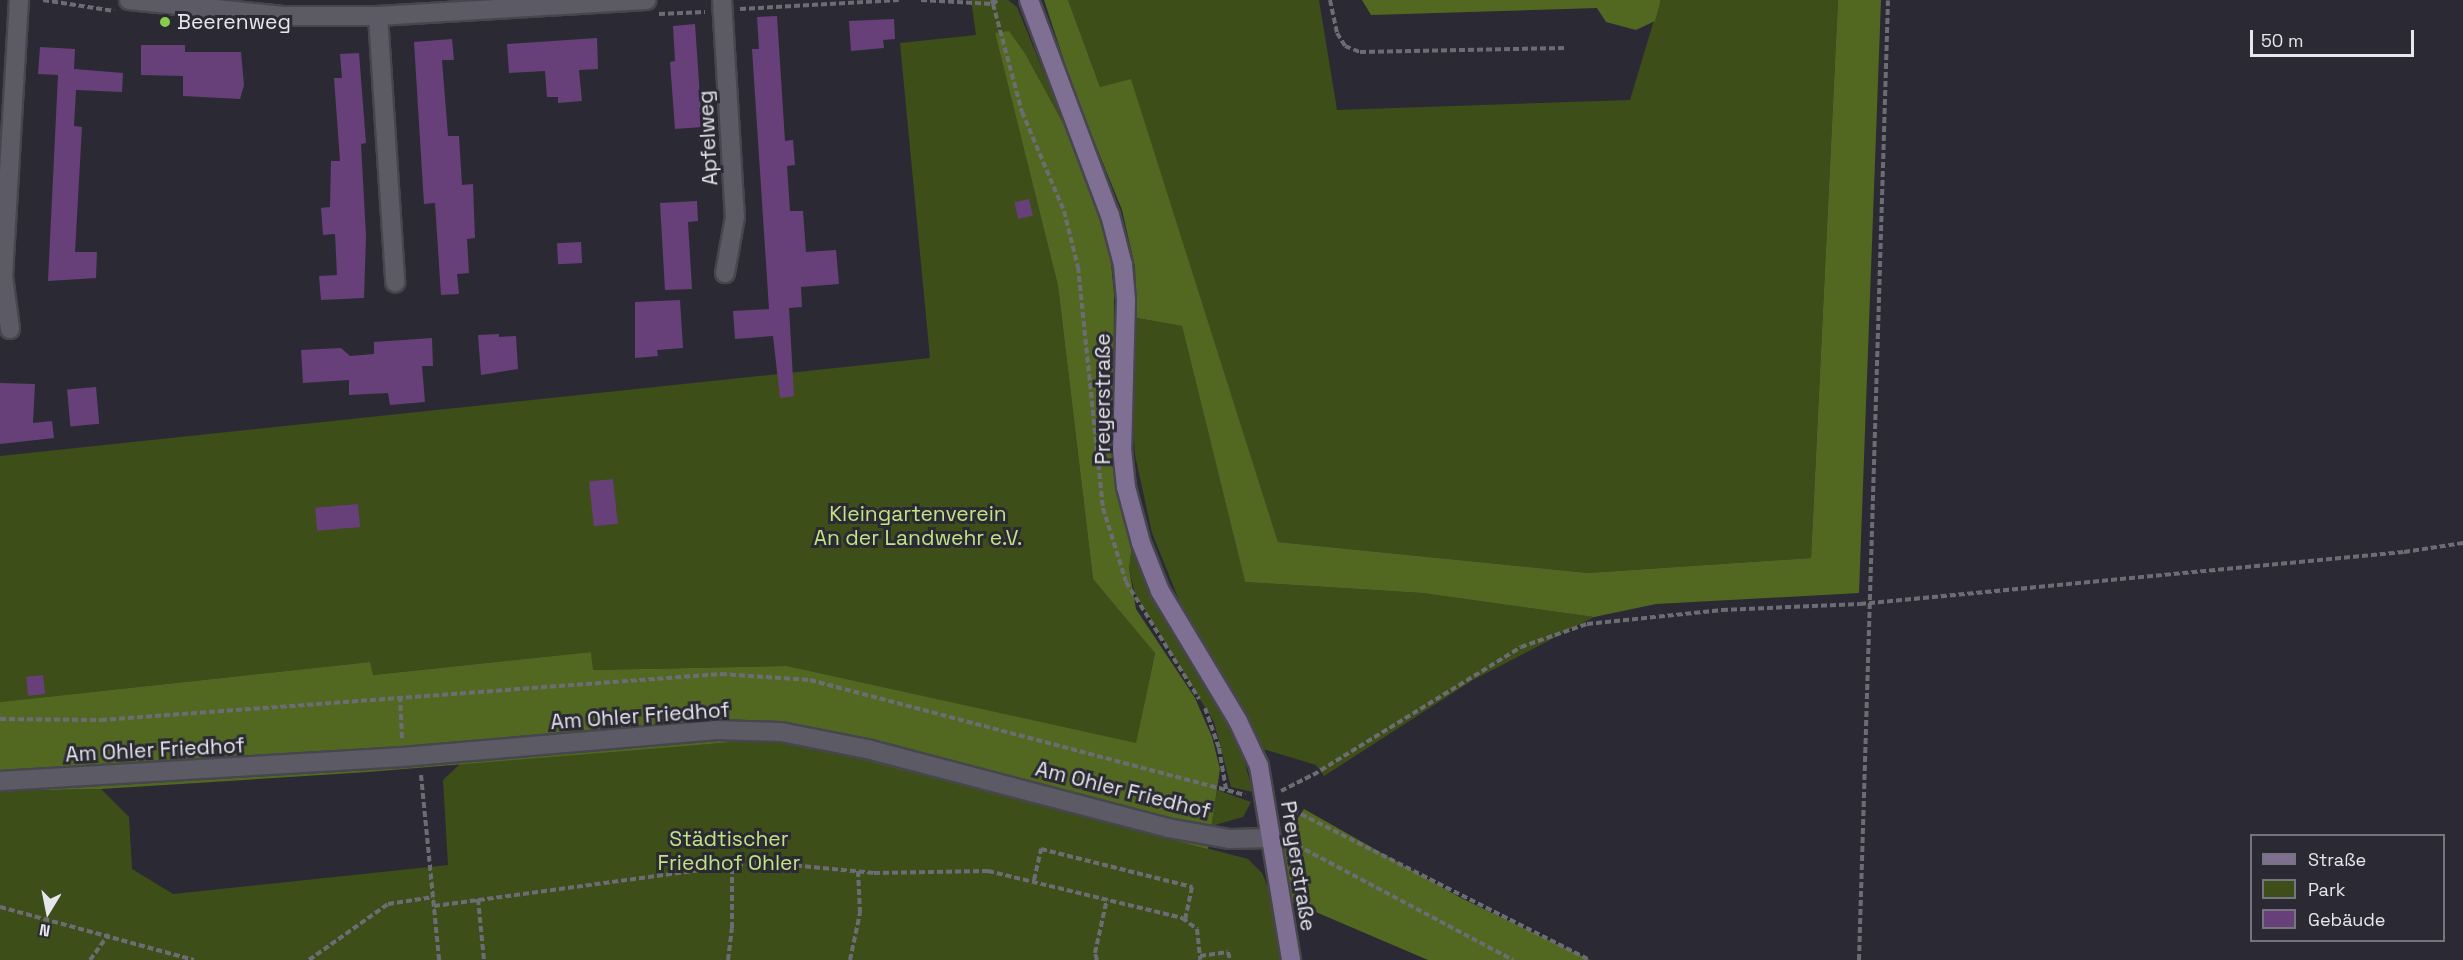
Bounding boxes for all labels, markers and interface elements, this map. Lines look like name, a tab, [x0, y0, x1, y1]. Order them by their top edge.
place label: Beerenweg	[177, 9, 291, 35]
marker: Beerenweg	[158, 15, 172, 29]
scale bar	[2253, 18, 2416, 56]
text: 50 m	[2261, 29, 2303, 52]
street label: Apfelweg	[693, 90, 723, 186]
street label: Preyerstraße	[1090, 333, 1116, 465]
park label: Kleingartenverein An der Landwehr e.V.	[814, 501, 1022, 551]
street label: Am Ohler Friedhof	[550, 697, 730, 735]
street label: Am Ohler Friedhof	[65, 733, 245, 767]
street label: Am Ohler Friedhof	[1033, 756, 1213, 824]
street label: Preyerstraße	[1275, 799, 1321, 933]
park label: Städtischer Friedhof Ohler	[658, 826, 800, 876]
legend	[2250, 834, 2445, 942]
text: Straße	[2308, 848, 2366, 871]
text: Park	[2308, 878, 2345, 901]
north arrow	[18, 882, 78, 942]
text: Gebäude	[2308, 908, 2386, 931]
text: N	[38, 919, 52, 941]

